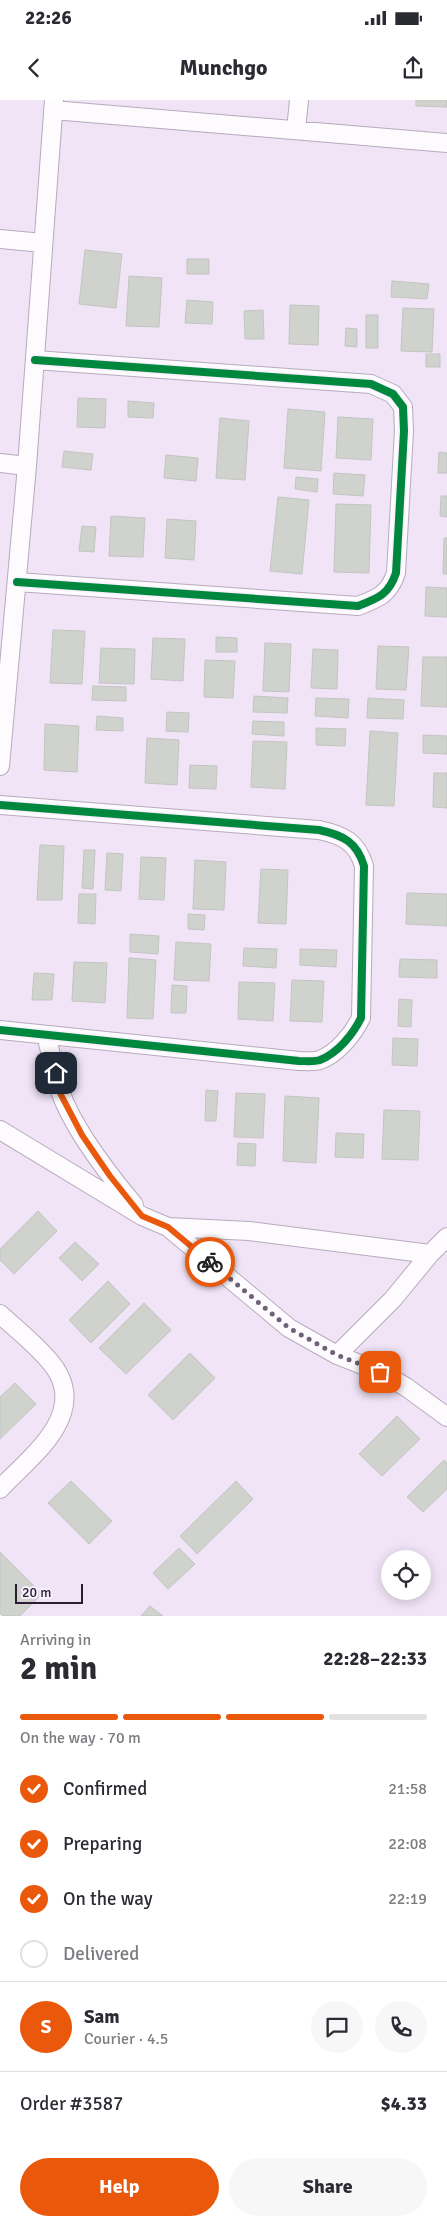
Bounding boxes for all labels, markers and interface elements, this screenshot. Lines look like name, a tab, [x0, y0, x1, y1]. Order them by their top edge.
text: 22:26	[25, 6, 72, 30]
icon: back	[20, 54, 48, 82]
text: Munchgo	[179, 54, 268, 81]
icon: share	[399, 54, 427, 82]
pin	[35, 1052, 77, 1094]
icon: home	[42, 1059, 70, 1087]
courier	[185, 1237, 235, 1287]
icon: bike	[196, 1248, 224, 1276]
pin	[359, 1351, 401, 1393]
icon: bag	[366, 1358, 394, 1386]
map controls	[381, 1550, 431, 1600]
button: locate	[381, 1550, 431, 1600]
scale bar	[15, 1581, 82, 1604]
text: 20 m	[22, 1584, 51, 1601]
text: Arriving in	[20, 1630, 91, 1650]
text: 22:28–22:33	[323, 1647, 427, 1671]
text: 2 min	[20, 1649, 97, 1688]
text: On the way · 70 m	[20, 1728, 141, 1748]
icon: check	[20, 1775, 48, 1803]
text: Confirmed	[63, 1777, 147, 1801]
text: 21:58	[388, 1779, 427, 1799]
icon: check	[20, 1830, 48, 1858]
text: Preparing	[63, 1832, 142, 1856]
text: 22:08	[388, 1834, 427, 1854]
icon: check	[20, 1885, 48, 1913]
text: On the way	[63, 1887, 153, 1911]
text: 22:19	[388, 1889, 427, 1909]
text: Delivered	[63, 1942, 139, 1966]
button: chat	[311, 2001, 363, 2053]
button: phone	[375, 2001, 427, 2053]
text: Sam	[84, 2005, 120, 2029]
text: S	[41, 2015, 51, 2039]
text: Courier · 4.5	[84, 2029, 168, 2049]
text: Order #3587	[20, 2092, 123, 2116]
text: $4.33	[381, 2092, 427, 2116]
button: Help	[20, 2158, 219, 2216]
button: Share	[229, 2158, 427, 2216]

